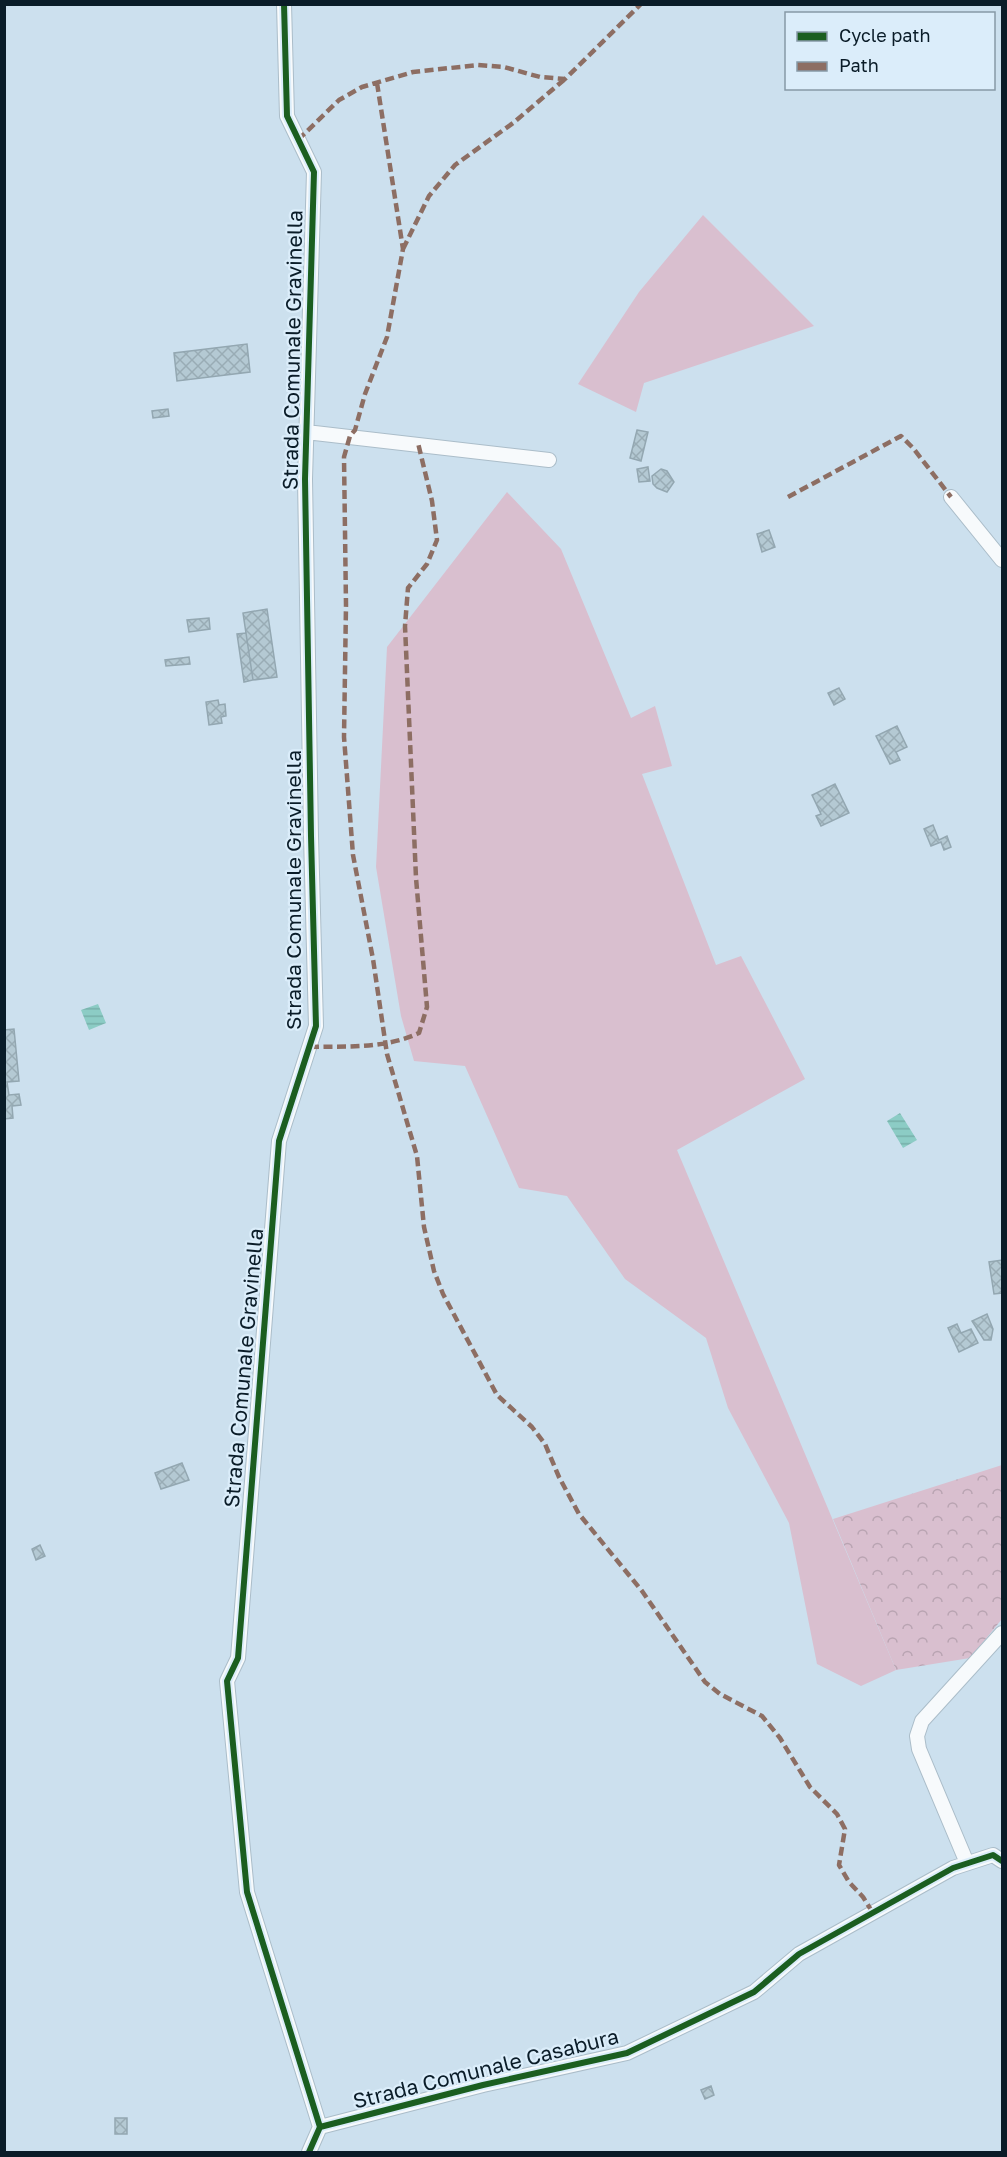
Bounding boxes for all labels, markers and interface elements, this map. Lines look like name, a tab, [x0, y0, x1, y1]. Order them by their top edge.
legend	[785, 12, 995, 90]
text: Cycle path	[839, 24, 931, 46]
text: Path	[839, 54, 879, 76]
street label: Strada Comunale Gravinella	[277, 210, 307, 490]
street label: Strada Comunale Gravinella	[280, 750, 306, 1030]
street label: Strada Comunale Gravinella	[218, 1227, 268, 1509]
street label: Strada Comunale Casabura	[350, 2022, 621, 2114]

